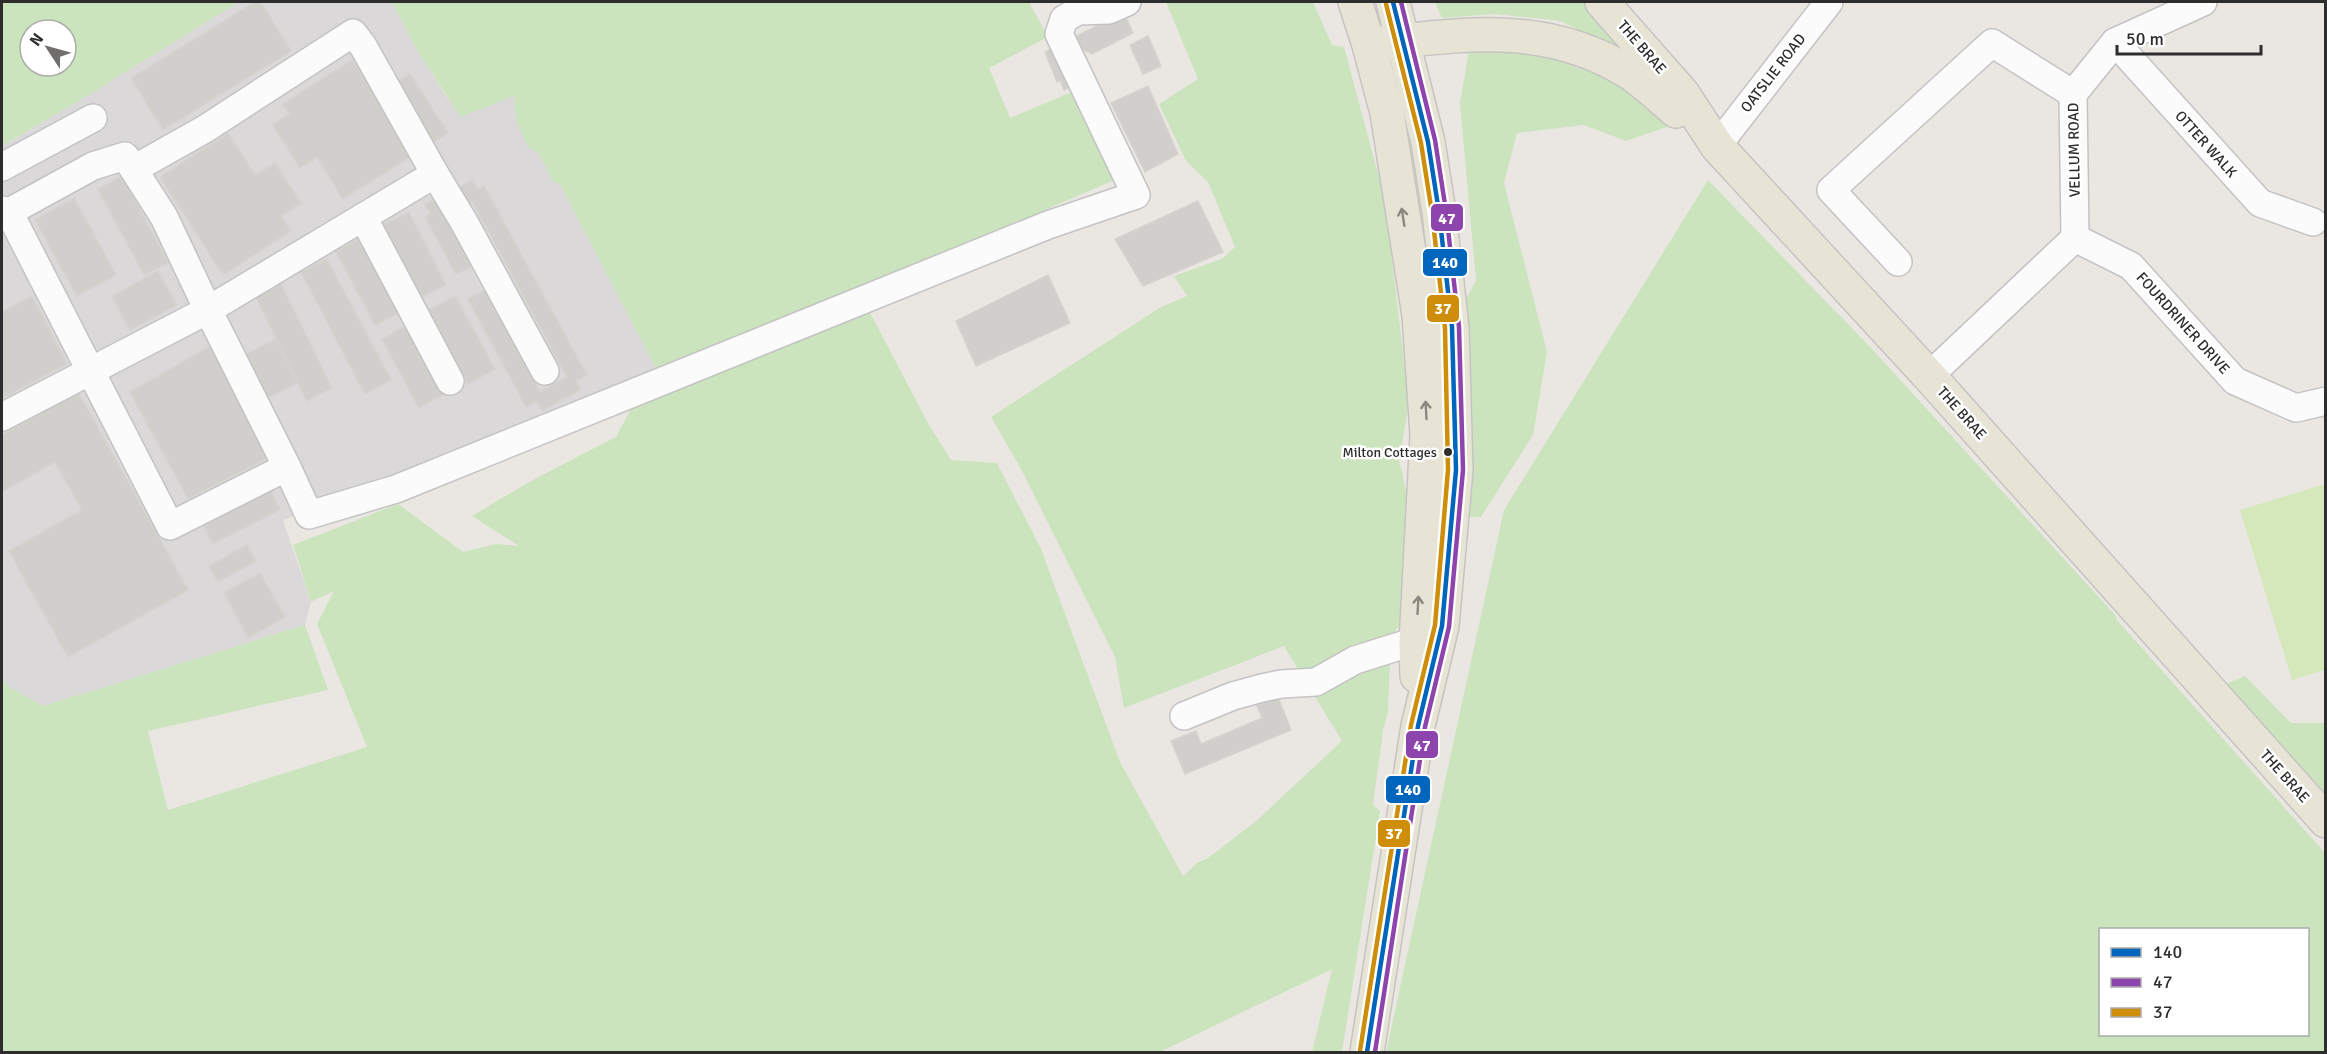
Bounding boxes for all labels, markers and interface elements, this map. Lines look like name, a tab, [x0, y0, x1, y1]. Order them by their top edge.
street label: THE BRAE	[1614, 17, 1670, 77]
north arrow	[18, 18, 78, 78]
scale bar	[2117, 18, 2261, 56]
text: 50 m	[2126, 28, 2164, 50]
text: N	[25, 29, 48, 50]
street label: OATSLIE ROAD	[1737, 30, 1809, 116]
street label: VELLUM ROAD	[2064, 102, 2084, 198]
street label: OTTER WALK	[2171, 107, 2241, 181]
line badge: 47	[1430, 203, 1464, 232]
one-way arrow	[1397, 207, 1408, 227]
text: 47	[1438, 209, 1456, 229]
line badge: 140	[1422, 248, 1468, 277]
text: 140	[1432, 253, 1458, 273]
street label: FOURDRINER DRIVE	[2132, 268, 2234, 378]
line badge: 37	[1426, 294, 1460, 323]
text: 37	[1434, 299, 1452, 319]
street label: THE BRAE	[1934, 383, 1990, 443]
one-way arrow	[1420, 401, 1431, 421]
place label: Milton Cottages	[1342, 444, 1437, 461]
marker: Milton Cottages	[1442, 446, 1454, 458]
one-way arrow	[1413, 595, 1424, 615]
line badge: 47	[1405, 730, 1439, 759]
text: 47	[1413, 736, 1431, 756]
street label: THE BRAE	[2257, 746, 2313, 806]
line badge: 140	[1385, 775, 1431, 804]
text: 140	[1395, 780, 1421, 800]
line badge: 37	[1377, 819, 1411, 848]
text: 37	[1385, 824, 1403, 844]
legend	[2099, 928, 2309, 1036]
text: 140	[2153, 941, 2182, 963]
text: 47	[2153, 971, 2172, 993]
text: 37	[2153, 1001, 2172, 1023]

